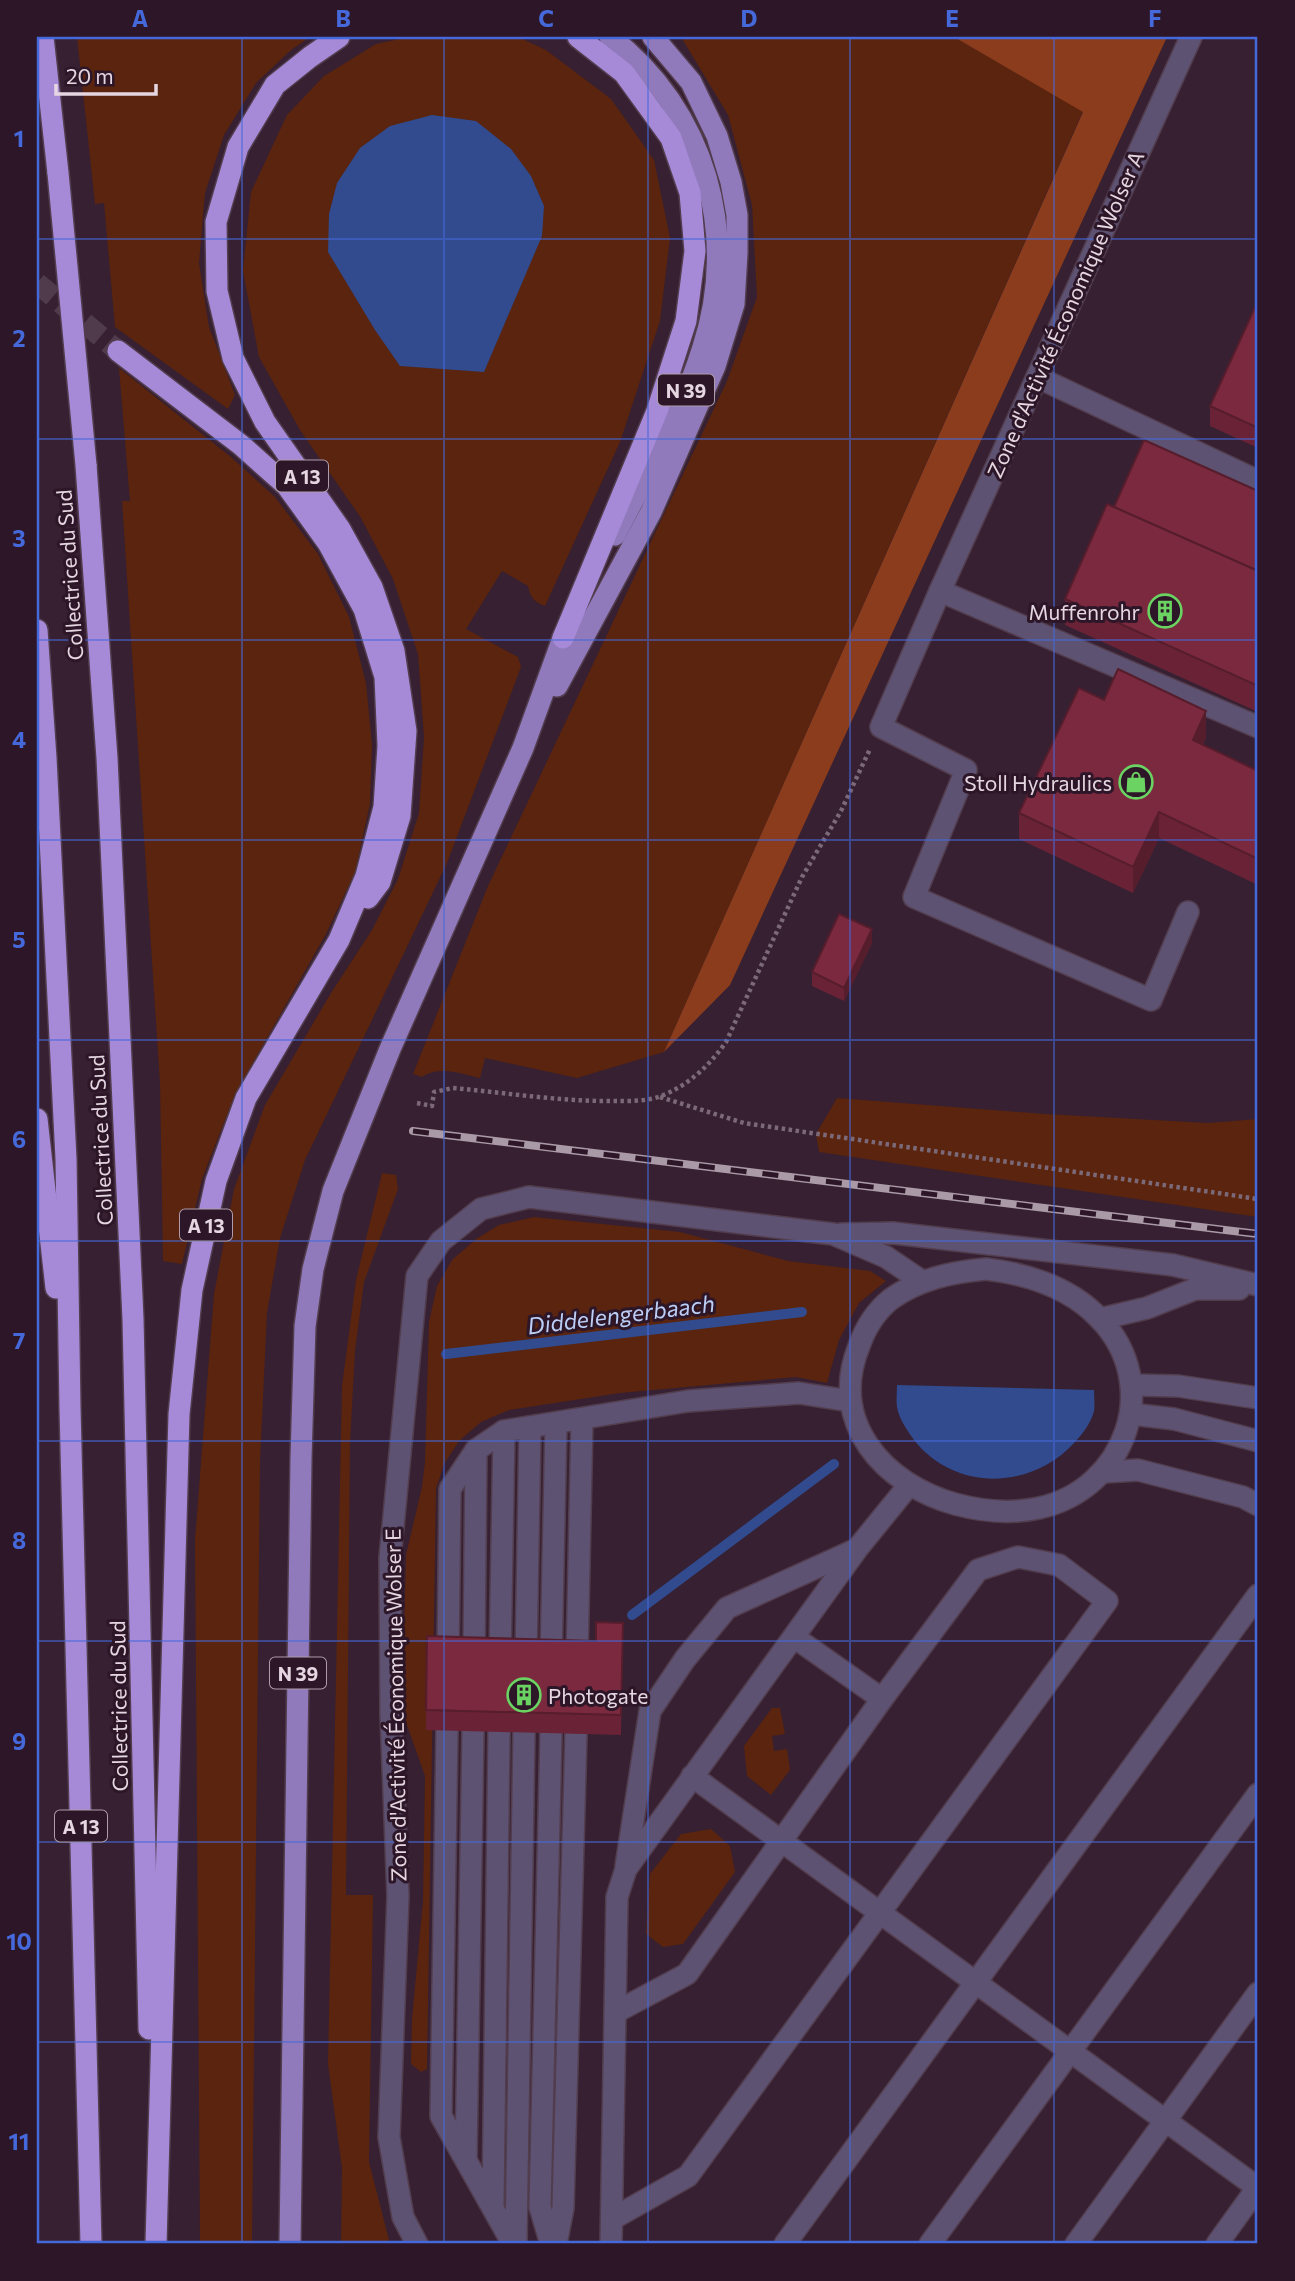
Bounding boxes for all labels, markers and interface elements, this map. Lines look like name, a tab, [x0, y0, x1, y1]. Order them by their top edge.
text: A	[132, 4, 149, 32]
text: B	[335, 4, 351, 32]
text: C	[538, 4, 554, 32]
text: D	[741, 4, 758, 32]
text: E	[945, 4, 959, 32]
text: F	[1148, 4, 1162, 32]
scale bar	[56, 52, 156, 96]
text: 20 m	[66, 63, 114, 88]
text: 1	[14, 124, 24, 152]
street label: Zone d'Activité Économique Wolser A	[981, 147, 1149, 481]
text: 2	[12, 324, 26, 352]
road number: N 39	[658, 374, 714, 406]
road number: A 13	[276, 461, 328, 491]
street label: Collectrice du Sud	[51, 489, 87, 661]
text: 3	[12, 524, 26, 552]
building icon: Muffenrohr	[1146, 592, 1184, 630]
place label: Muffenrohr	[1029, 599, 1140, 624]
text: 4	[12, 725, 26, 753]
shop icon: Stoll Hydraulics	[1117, 763, 1155, 801]
place label: Stoll Hydraulics	[964, 770, 1112, 795]
text: 5	[12, 925, 26, 953]
street label: Collectrice du Sud	[83, 1054, 117, 1226]
text: 6	[12, 1125, 26, 1153]
road number: A 13	[180, 1210, 232, 1240]
water label: Diddelengerbaach	[526, 1289, 716, 1339]
text: 7	[13, 1326, 25, 1354]
text: 8	[12, 1526, 26, 1554]
street label: Zone d'Activité Économique Wolser E	[379, 1528, 411, 1882]
street label: Collectrice du Sud	[104, 1620, 132, 1792]
road number: N 39	[270, 1658, 326, 1688]
building icon: Photogate	[505, 1676, 543, 1714]
place label: Photogate	[548, 1683, 648, 1708]
text: 9	[12, 1727, 26, 1755]
road number: A 13	[55, 1810, 107, 1842]
text: 10	[6, 1927, 32, 1955]
text: 11	[9, 2127, 29, 2155]

